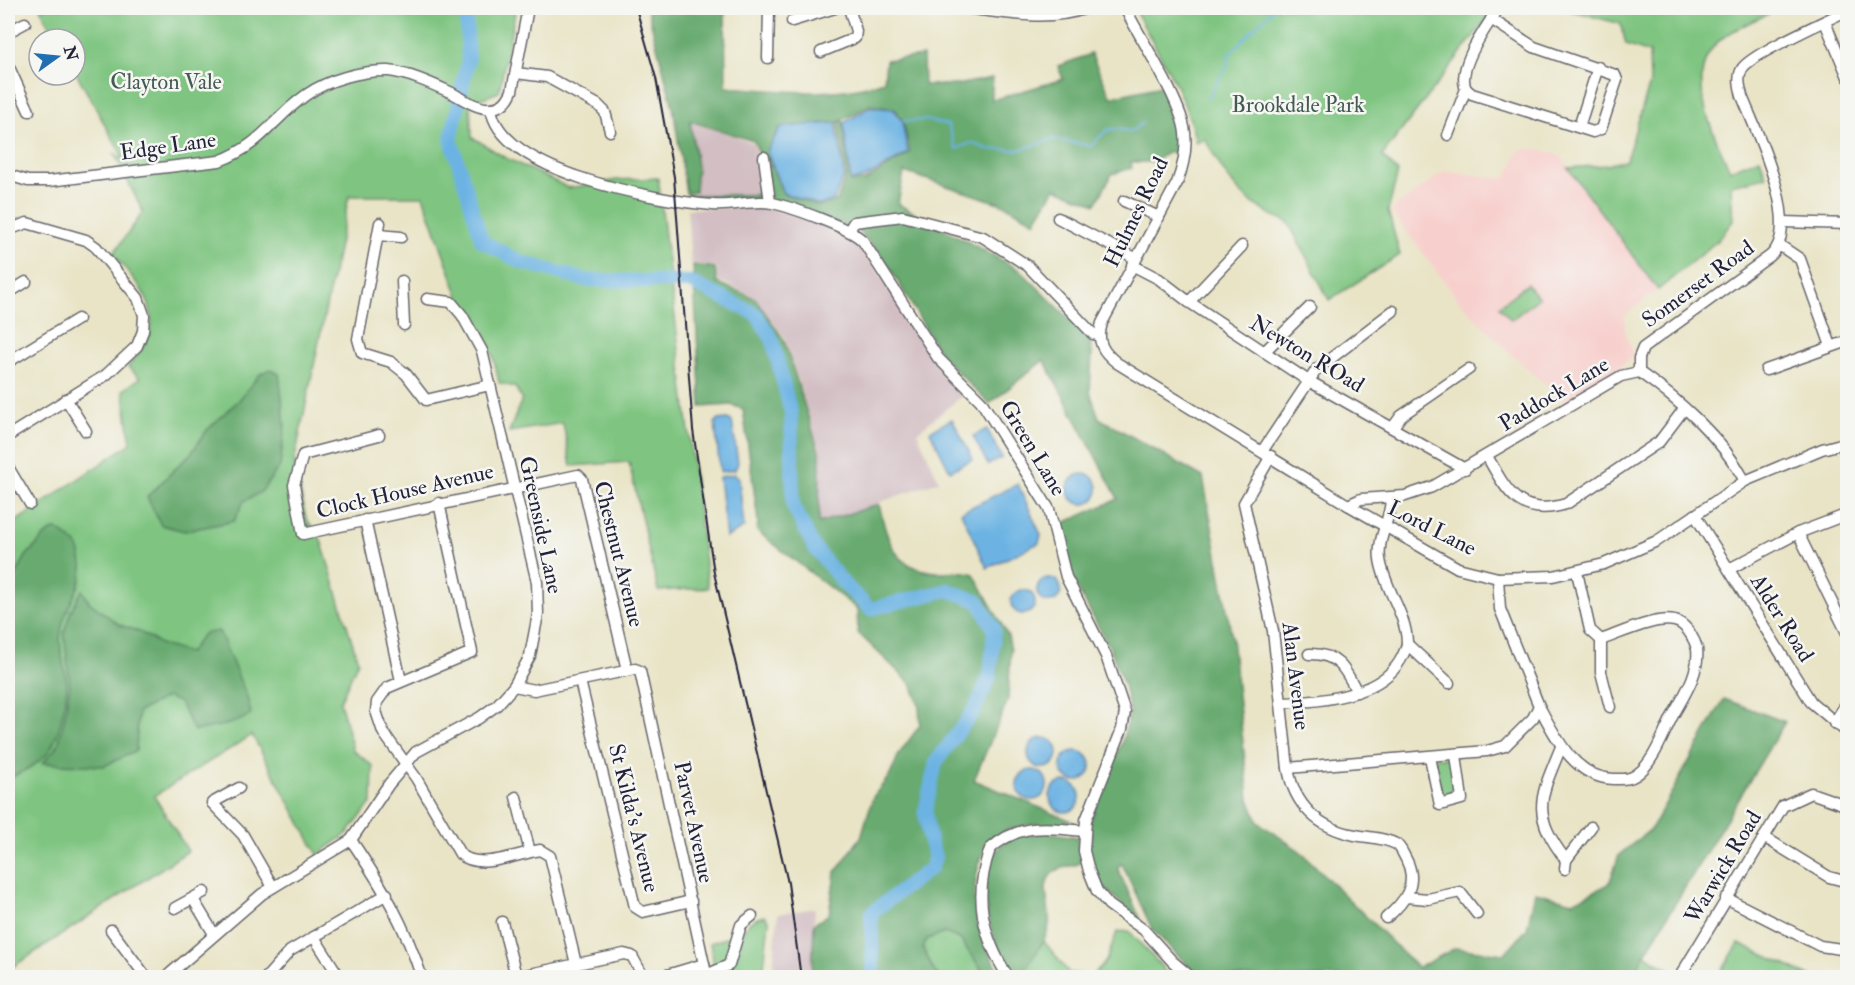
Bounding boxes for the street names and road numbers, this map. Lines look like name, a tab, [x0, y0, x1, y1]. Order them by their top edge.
street label: Edge Lane	[118, 125, 218, 167]
street label: Hulmes Road	[1097, 152, 1175, 272]
street label: Somerset Road	[1636, 234, 1760, 334]
street label: Newton ROad	[1245, 309, 1370, 399]
street label: Paddock Lane	[1494, 350, 1614, 438]
street label: Green Lane	[994, 395, 1072, 501]
street label: Greenside Lane	[513, 454, 569, 596]
street label: Clock House Avenue	[314, 457, 496, 525]
street label: Chestnut Avenue	[587, 478, 651, 630]
street label: Lord Lane	[1383, 494, 1481, 562]
street label: Alder Road	[1744, 568, 1820, 667]
street label: Alan Avenue	[1275, 620, 1316, 731]
street label: St Kilda's Avenue	[602, 741, 666, 895]
street label: Parvet Avenue	[667, 759, 721, 885]
street label: Warwick Road	[1678, 805, 1768, 930]

